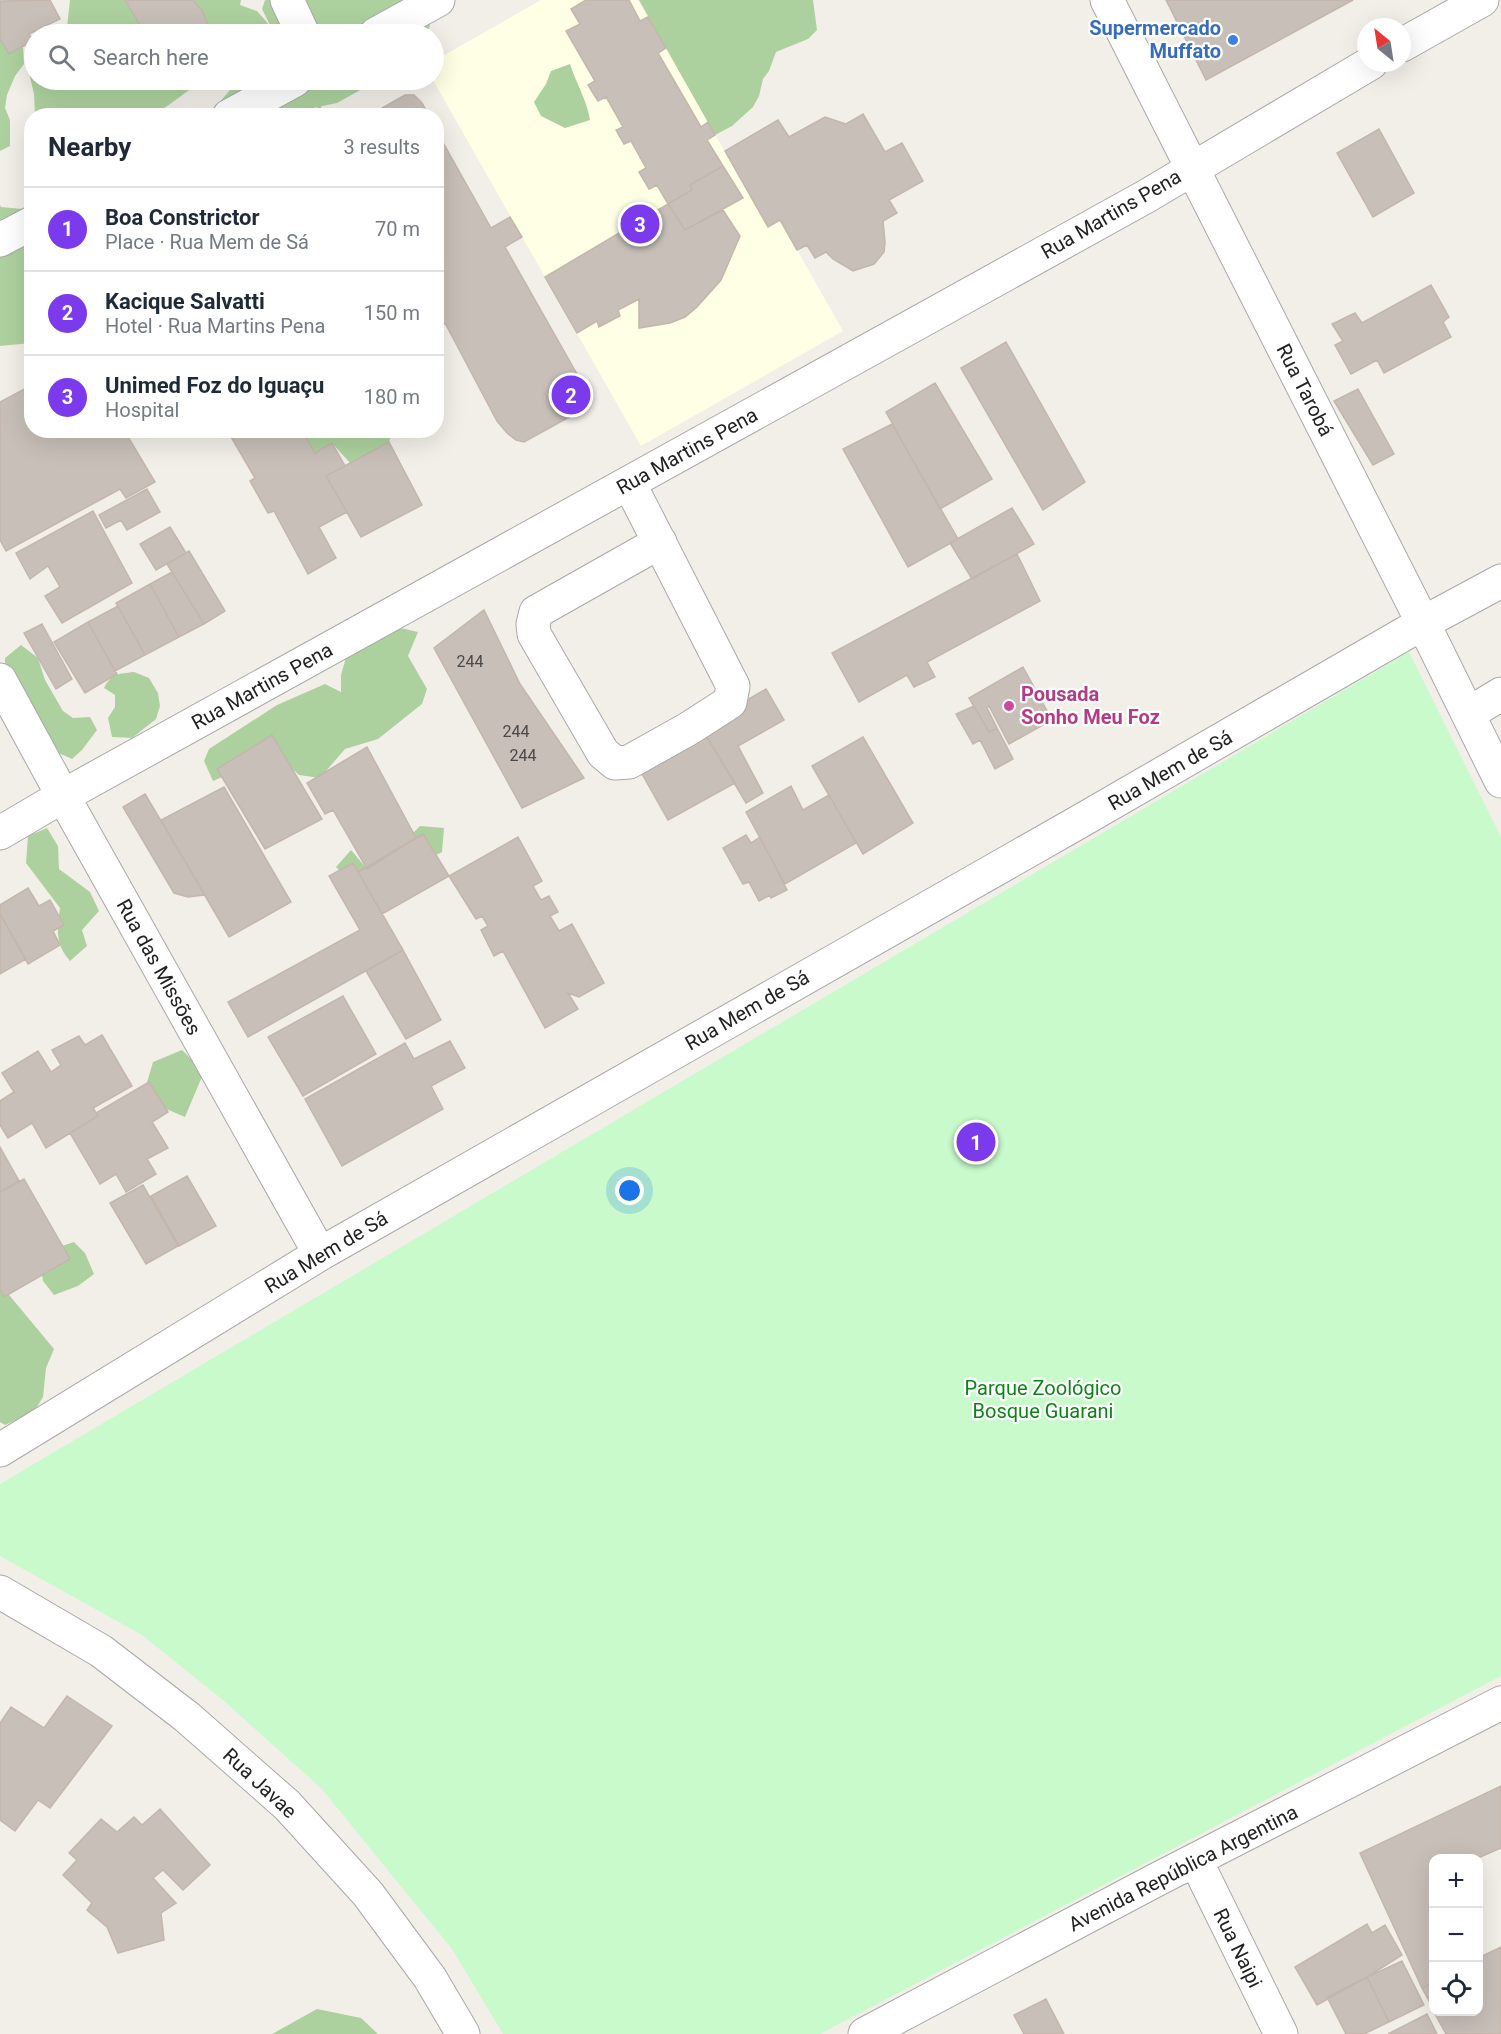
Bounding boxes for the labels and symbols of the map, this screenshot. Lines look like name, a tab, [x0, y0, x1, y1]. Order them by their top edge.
place label: Supermercado Muffato	[1089, 16, 1221, 63]
north arrow	[1357, 18, 1411, 72]
marker: Supermercado Muffato	[1226, 33, 1240, 47]
street label: Rua Martins Pena	[1037, 164, 1185, 264]
pin: 3	[620, 202, 660, 246]
street label: Rua Tarobá	[1271, 340, 1339, 440]
pin: 2	[552, 372, 590, 418]
street label: Rua Martins Pena	[612, 402, 762, 500]
street label: Rua Martins Pena	[187, 637, 337, 735]
house number: 244	[457, 652, 483, 671]
place label: Pousada Sonho Meu Foz	[1021, 682, 1160, 729]
marker: Pousada Sonho Meu Foz	[1002, 699, 1016, 713]
house number: 244	[503, 722, 529, 741]
street label: Rua Mem de Sá	[1104, 725, 1236, 815]
house number: 244	[510, 746, 536, 765]
street label: Rua das Missões	[112, 895, 206, 1039]
street label: Rua Mem de Sá	[681, 965, 813, 1055]
pin: 1	[956, 1120, 996, 1164]
your location	[615, 1176, 644, 1205]
street label: Rua Mem de Sá	[260, 1206, 392, 1298]
park label: Parque Zoológico Bosque Guarani	[965, 1376, 1121, 1423]
street label: Rua Javae	[218, 1743, 302, 1823]
street label: Avenida República Argentina	[1064, 1800, 1302, 1936]
street label: Rua Naipi	[1209, 1904, 1267, 1992]

